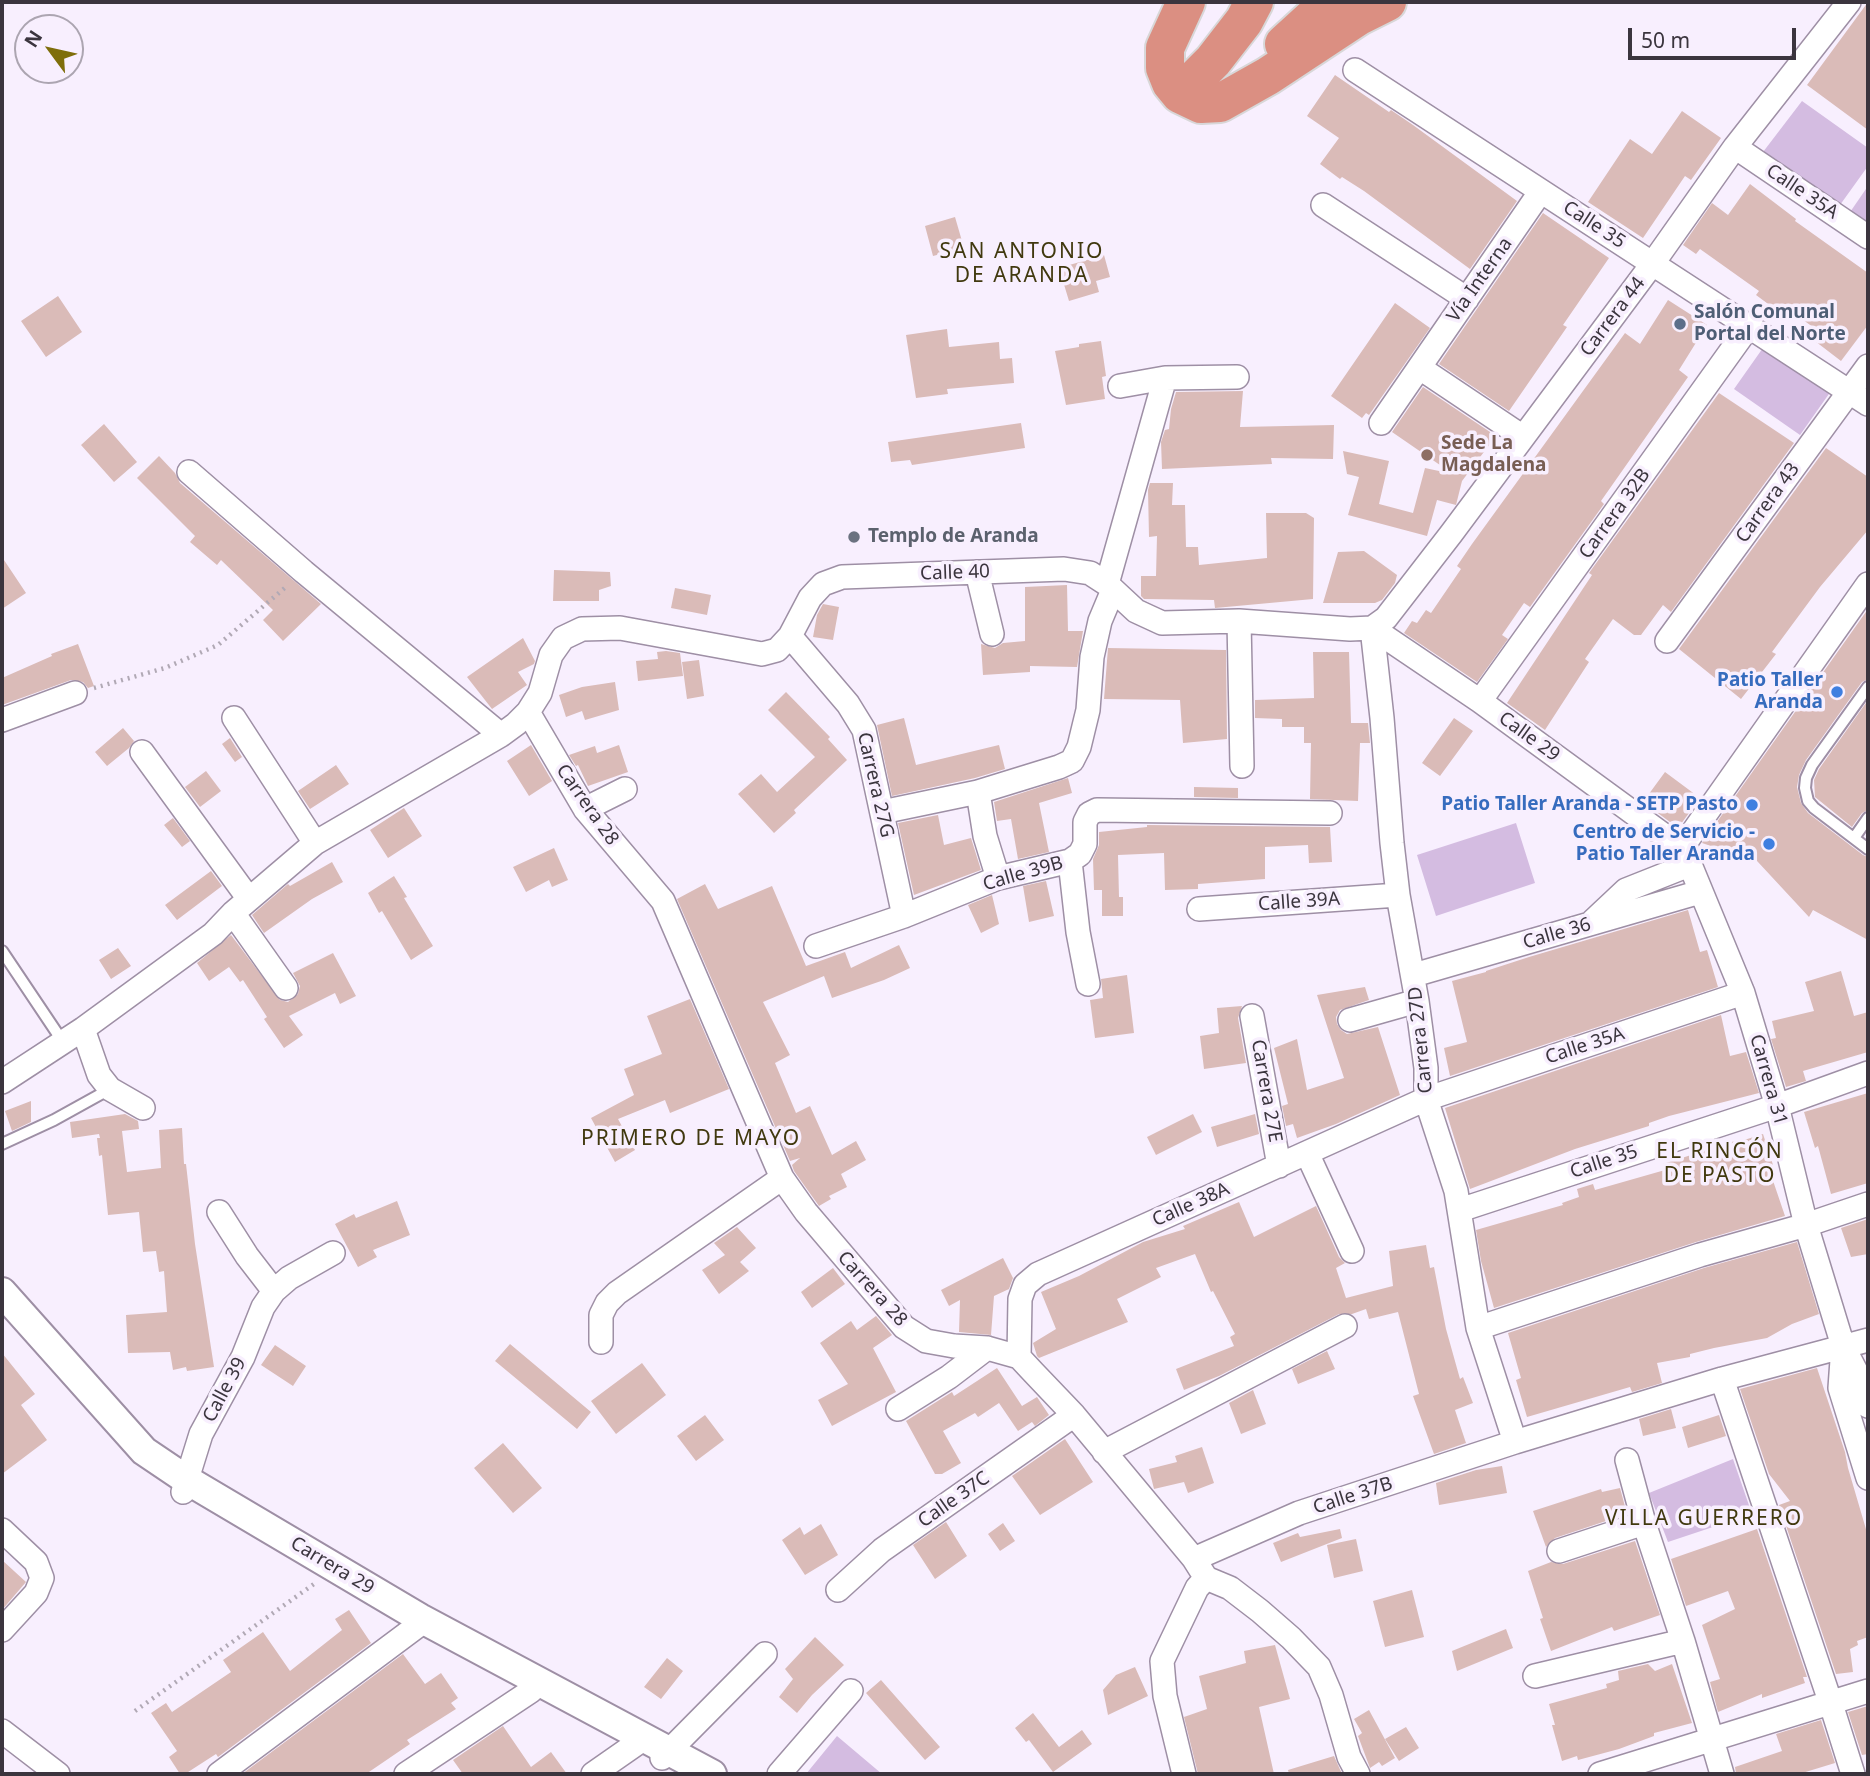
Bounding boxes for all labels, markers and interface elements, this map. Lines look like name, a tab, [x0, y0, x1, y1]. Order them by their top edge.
north arrow	[14, 14, 84, 84]
scale bar	[1632, 14, 1800, 58]
text: N	[18, 25, 48, 52]
text: 50 m	[1641, 26, 1690, 54]
street label: Calle 35A	[1762, 160, 1842, 224]
street label: Calle 35	[1558, 196, 1630, 254]
street label: Vía Interna	[1443, 233, 1517, 327]
district label: SAN ANTONIO DE ARANDA	[941, 239, 1103, 289]
street label: Carrera 44	[1576, 273, 1650, 361]
place label: Salón Comunal Portal del Norte	[1694, 302, 1846, 346]
marker: Salón Comunal Portal del Norte	[1672, 316, 1688, 332]
place label: Sede La Magdalena	[1441, 433, 1546, 477]
marker: Sede La Magdalena	[1419, 447, 1435, 463]
street label: Carrera 43	[1731, 458, 1805, 548]
street label: Carrera 32B	[1575, 464, 1655, 564]
place label: Templo de Aranda	[868, 526, 1039, 548]
marker: Templo de Aranda	[846, 529, 862, 545]
street label: Calle 40	[920, 560, 990, 586]
place label: Patio Taller Aranda	[1717, 670, 1823, 714]
marker: Patio Taller Aranda	[1829, 684, 1845, 700]
street label: Calle 29	[1494, 707, 1564, 767]
street label: Carrera 27G	[852, 730, 898, 840]
street label: Carrera 28	[551, 760, 623, 850]
place label: Patio Taller Aranda - SETP Pasto	[1441, 794, 1738, 816]
marker: Patio Taller Aranda - SETP Pasto	[1744, 797, 1760, 813]
place label: Centro de Servicio - Patio Taller Aranda	[1572, 822, 1755, 866]
marker: Centro de Servicio - Patio Taller Aranda	[1761, 836, 1777, 852]
street label: Calle 39B	[980, 852, 1066, 896]
street label: Calle 39A	[1257, 888, 1341, 916]
street label: Calle 36	[1520, 913, 1594, 955]
street label: Carrera 27D	[1404, 985, 1438, 1095]
street label: Calle 35A	[1542, 1022, 1628, 1070]
street label: Carrera 31	[1744, 1032, 1792, 1128]
street label: Carrera 27E	[1246, 1038, 1286, 1144]
district label: PRIMERO DE MAYO	[583, 1126, 799, 1152]
district label: EL RINCÓN DE PASTO	[1657, 1139, 1783, 1189]
street label: Calle 35	[1567, 1140, 1641, 1184]
street label: Calle 38A	[1149, 1178, 1233, 1232]
street label: Carrera 28	[832, 1247, 912, 1331]
street label: Calle 39	[199, 1354, 251, 1426]
street label: Calle 37C	[914, 1467, 994, 1533]
street label: Calle 37B	[1310, 1472, 1396, 1520]
district label: VILLA GUERRERO	[1607, 1506, 1801, 1532]
street label: Carrera 29	[286, 1532, 378, 1600]

